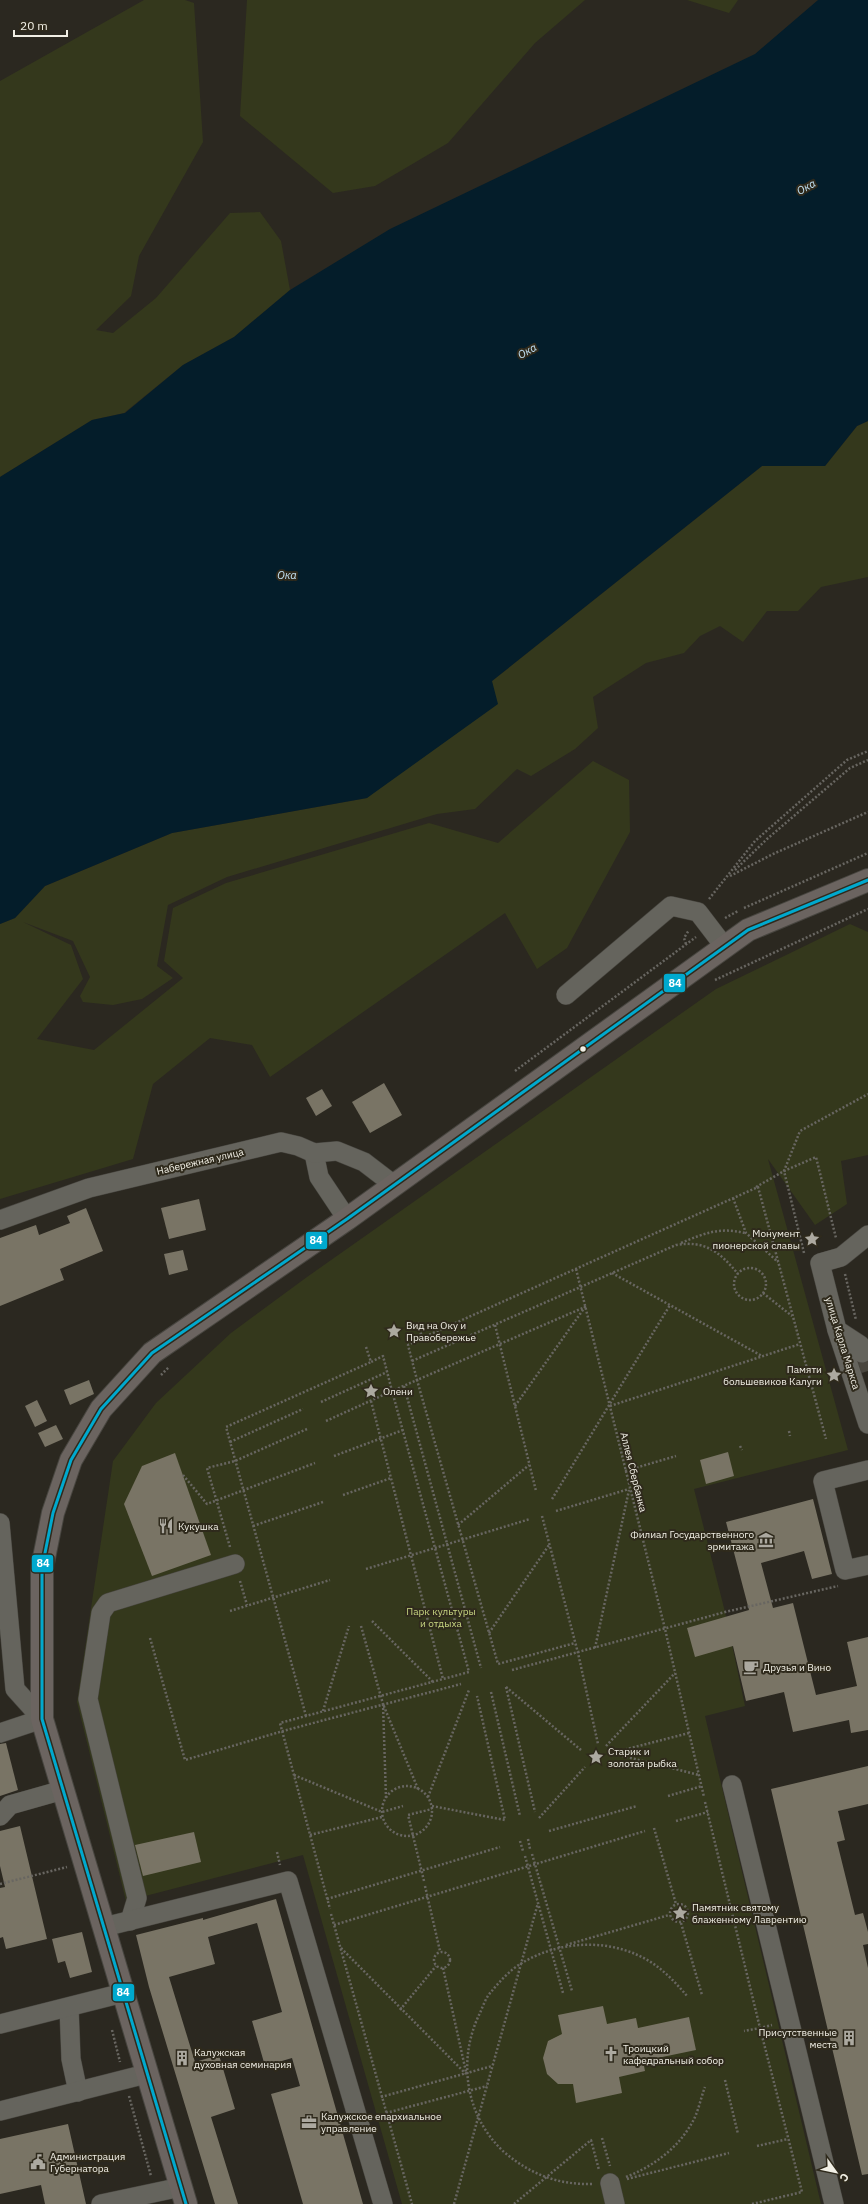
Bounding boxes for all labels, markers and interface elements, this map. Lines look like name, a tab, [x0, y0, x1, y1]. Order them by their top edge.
scale bar	[14, 12, 67, 38]
text: 20 m	[20, 18, 48, 33]
water label: Ока	[794, 176, 818, 198]
water label: Ока	[515, 340, 539, 362]
water label: Ока	[277, 568, 297, 582]
line badge: 84	[663, 973, 686, 993]
text: 84	[668, 976, 682, 990]
unlabelled marker	[578, 1044, 588, 1054]
street label: Набережная улица	[155, 1145, 246, 1178]
place label: Монумент пионерской славы	[713, 1227, 800, 1252]
place icon: Монумент пионерской славы	[803, 1230, 821, 1248]
line badge: 84	[305, 1231, 328, 1250]
text: 84	[309, 1233, 323, 1247]
street label: улица Карла Маркса	[822, 1295, 863, 1392]
place label: Вид на Оку и Правобережье	[406, 1319, 476, 1344]
place icon: Вид на Оку и Правобережье	[385, 1322, 403, 1340]
place label: Памяти большевиков Калуги	[723, 1363, 822, 1388]
place icon: Памяти большевиков Калуги	[825, 1366, 843, 1384]
place icon: Олени	[362, 1382, 380, 1400]
place label: Олени	[383, 1385, 413, 1398]
street label: Аллея Сбербанка	[617, 1431, 650, 1514]
restaurant icon: Кукушка	[157, 1517, 175, 1535]
place label: Кукушка	[178, 1520, 219, 1533]
place label: Филиал Государственного эрмитажа	[630, 1528, 755, 1553]
museum icon: Филиал Государственного эрмитажа	[757, 1531, 775, 1549]
line badge: 84	[31, 1554, 54, 1573]
text: 84	[36, 1556, 50, 1570]
park label: Парк культуры и отдыха	[406, 1605, 476, 1630]
cafe icon: Друзья и Вино	[742, 1658, 760, 1676]
place label: Друзья и Вино	[763, 1661, 831, 1674]
place label: Старик и золотая рыбка	[608, 1745, 677, 1770]
place icon: Старик и золотая рыбка	[587, 1748, 605, 1766]
place label: Памятник святому блаженному Лаврентию	[692, 1901, 807, 1926]
place icon: Памятник святому блаженному Лаврентию	[671, 1904, 689, 1922]
line badge: 84	[112, 1983, 135, 2002]
text: 84	[116, 1985, 130, 1999]
place label: Присутственные места	[758, 2026, 838, 2051]
building icon: Присутственные места	[840, 2029, 858, 2047]
place label: Троицкий кафедральный собор	[623, 2042, 724, 2067]
church icon: Троицкий кафедральный собор	[602, 2045, 620, 2063]
place label: Калужская духовная семинария	[194, 2046, 292, 2071]
building icon: Калужская духовная семинария	[173, 2049, 191, 2067]
place label: Калужское епархиальное управление	[321, 2110, 442, 2135]
office icon: Калужское епархиальное управление	[300, 2113, 318, 2131]
place label: Администрация Губернатора	[50, 2150, 125, 2175]
north arrow	[816, 2152, 856, 2192]
public building icon: Администрация Губернатора	[29, 2153, 47, 2171]
text: С	[837, 2171, 852, 2184]

